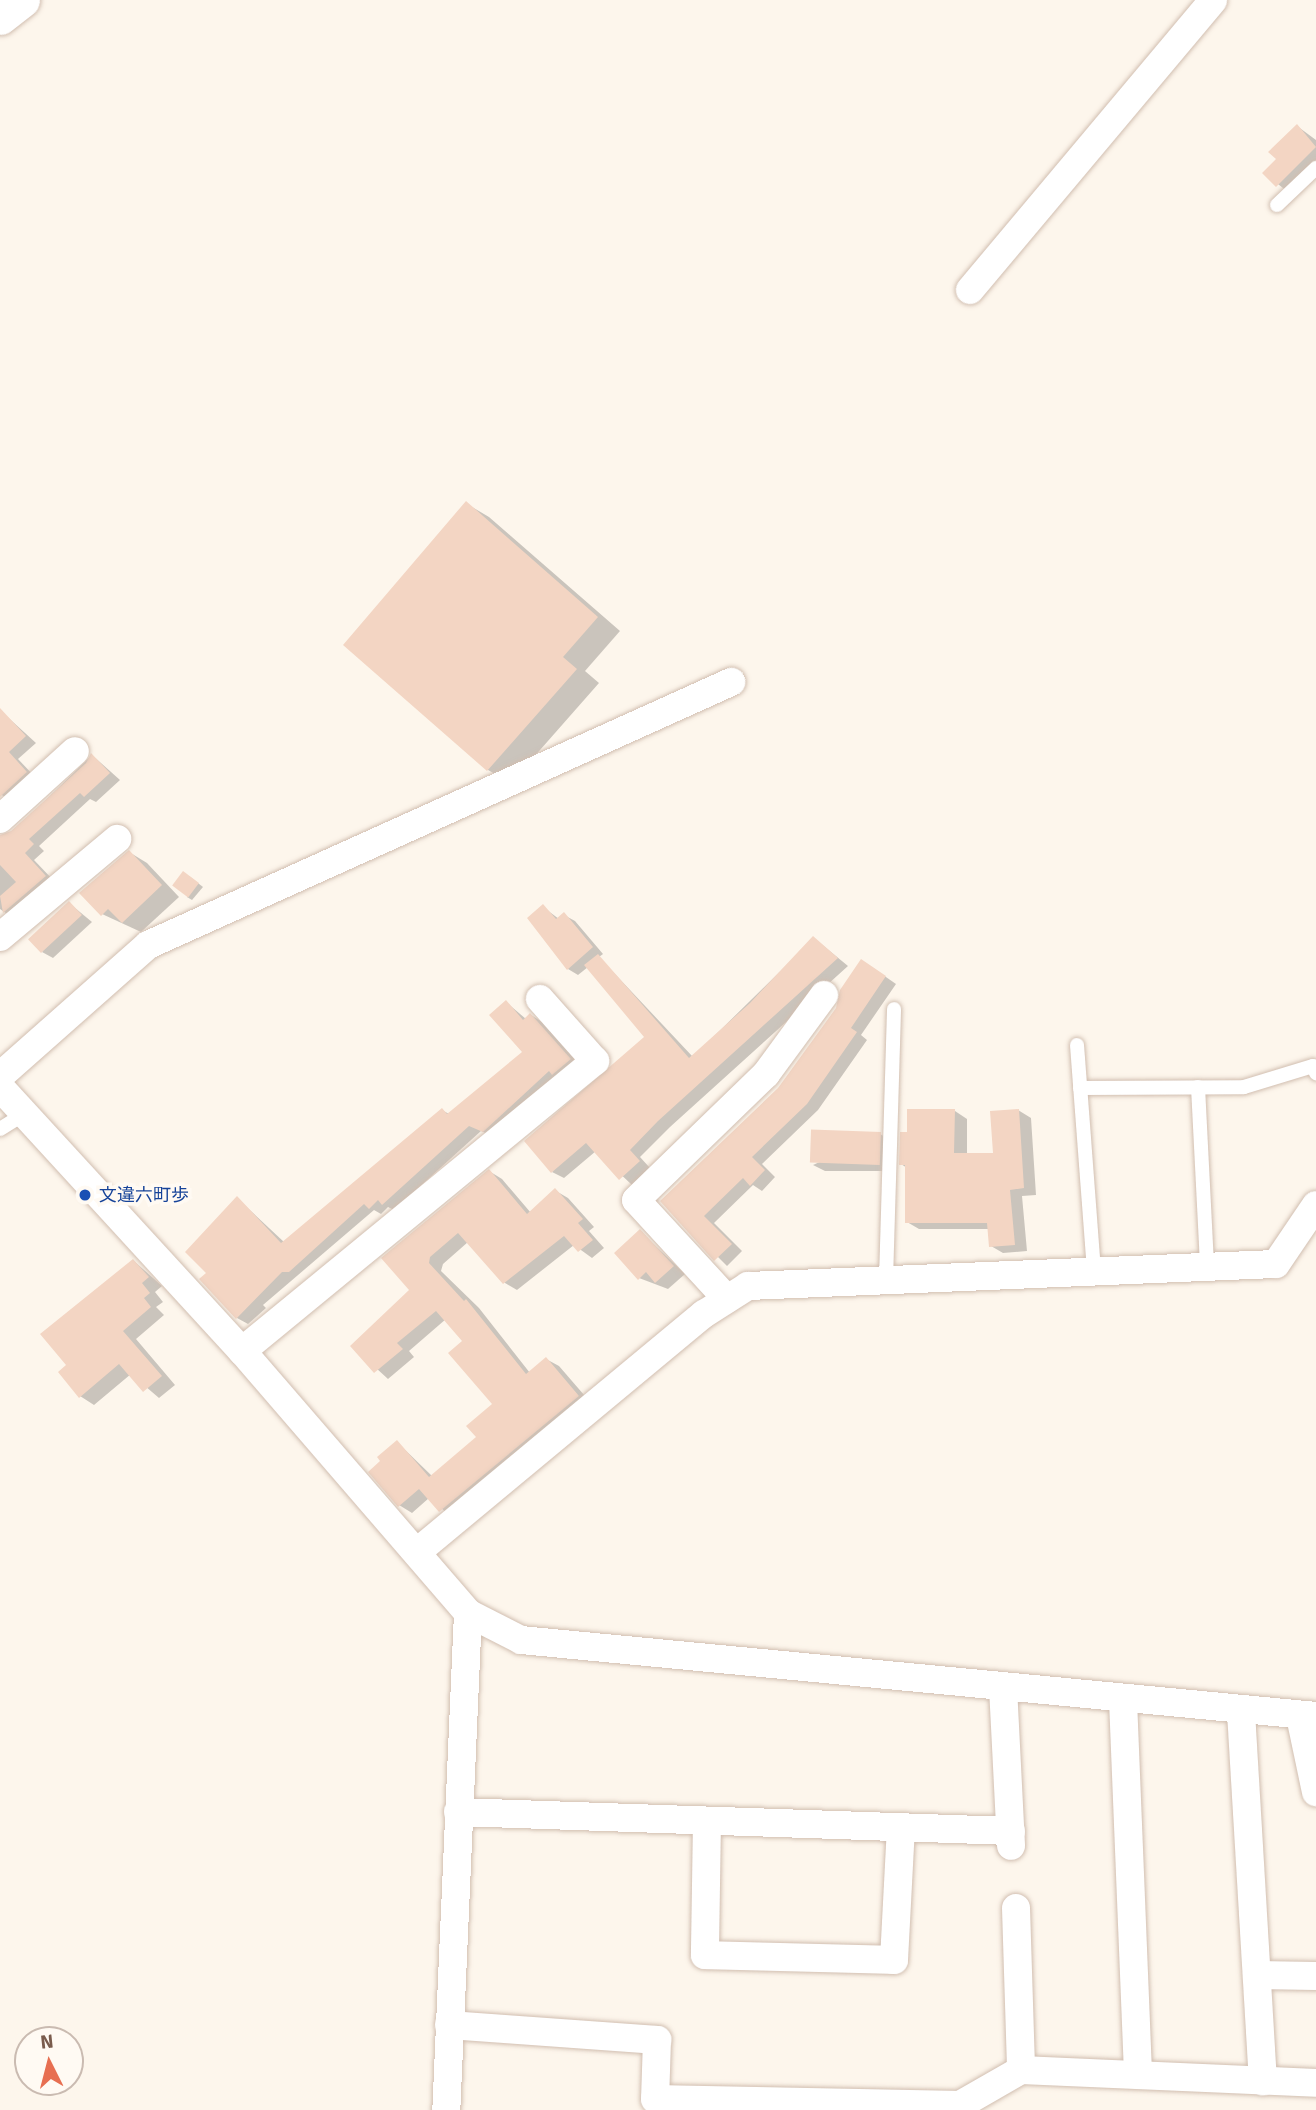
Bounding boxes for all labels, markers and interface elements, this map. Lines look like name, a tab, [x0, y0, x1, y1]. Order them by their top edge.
place label: 文違六町歩	[99, 1184, 189, 1206]
marker: 文違六町歩	[77, 1187, 93, 1203]
north arrow	[14, 2026, 84, 2096]
text: N	[39, 2029, 55, 2055]

